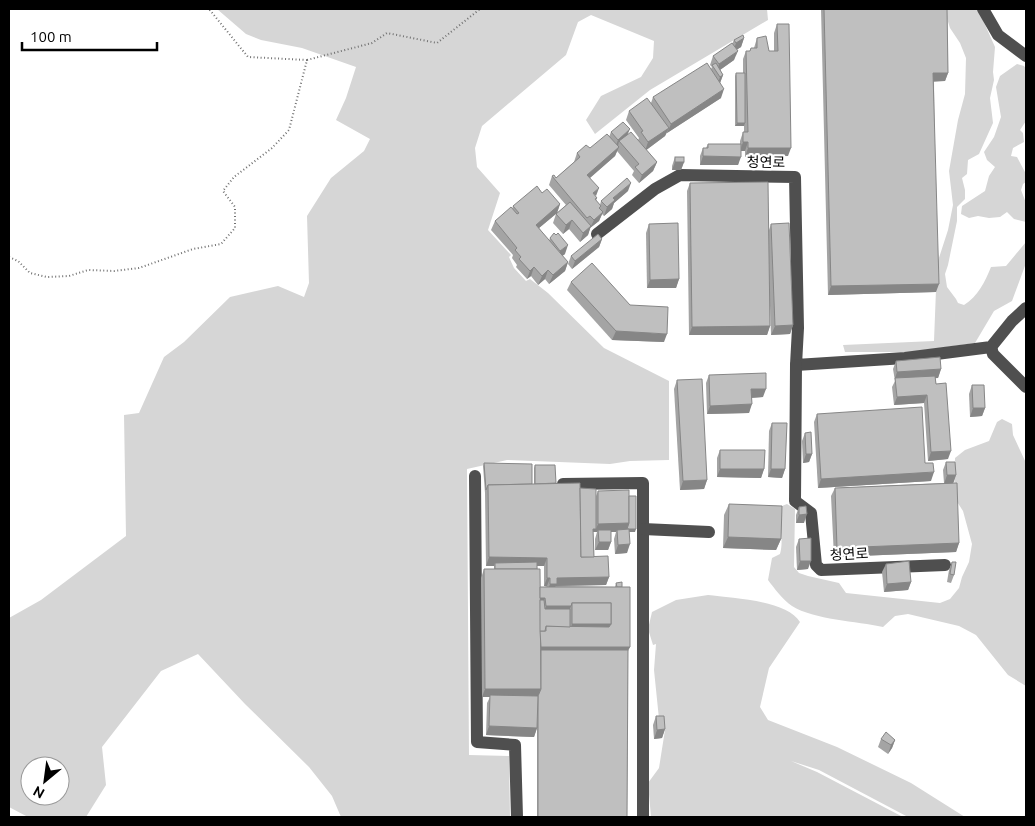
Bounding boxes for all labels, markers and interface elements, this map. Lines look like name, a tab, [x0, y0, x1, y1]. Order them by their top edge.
scale bar	[22, 20, 158, 52]
text: 100 m	[30, 28, 72, 45]
street label: 청연로	[747, 154, 786, 170]
street label: 청연로	[829, 545, 869, 563]
north arrow	[20, 756, 70, 806]
text: N	[30, 783, 47, 802]

